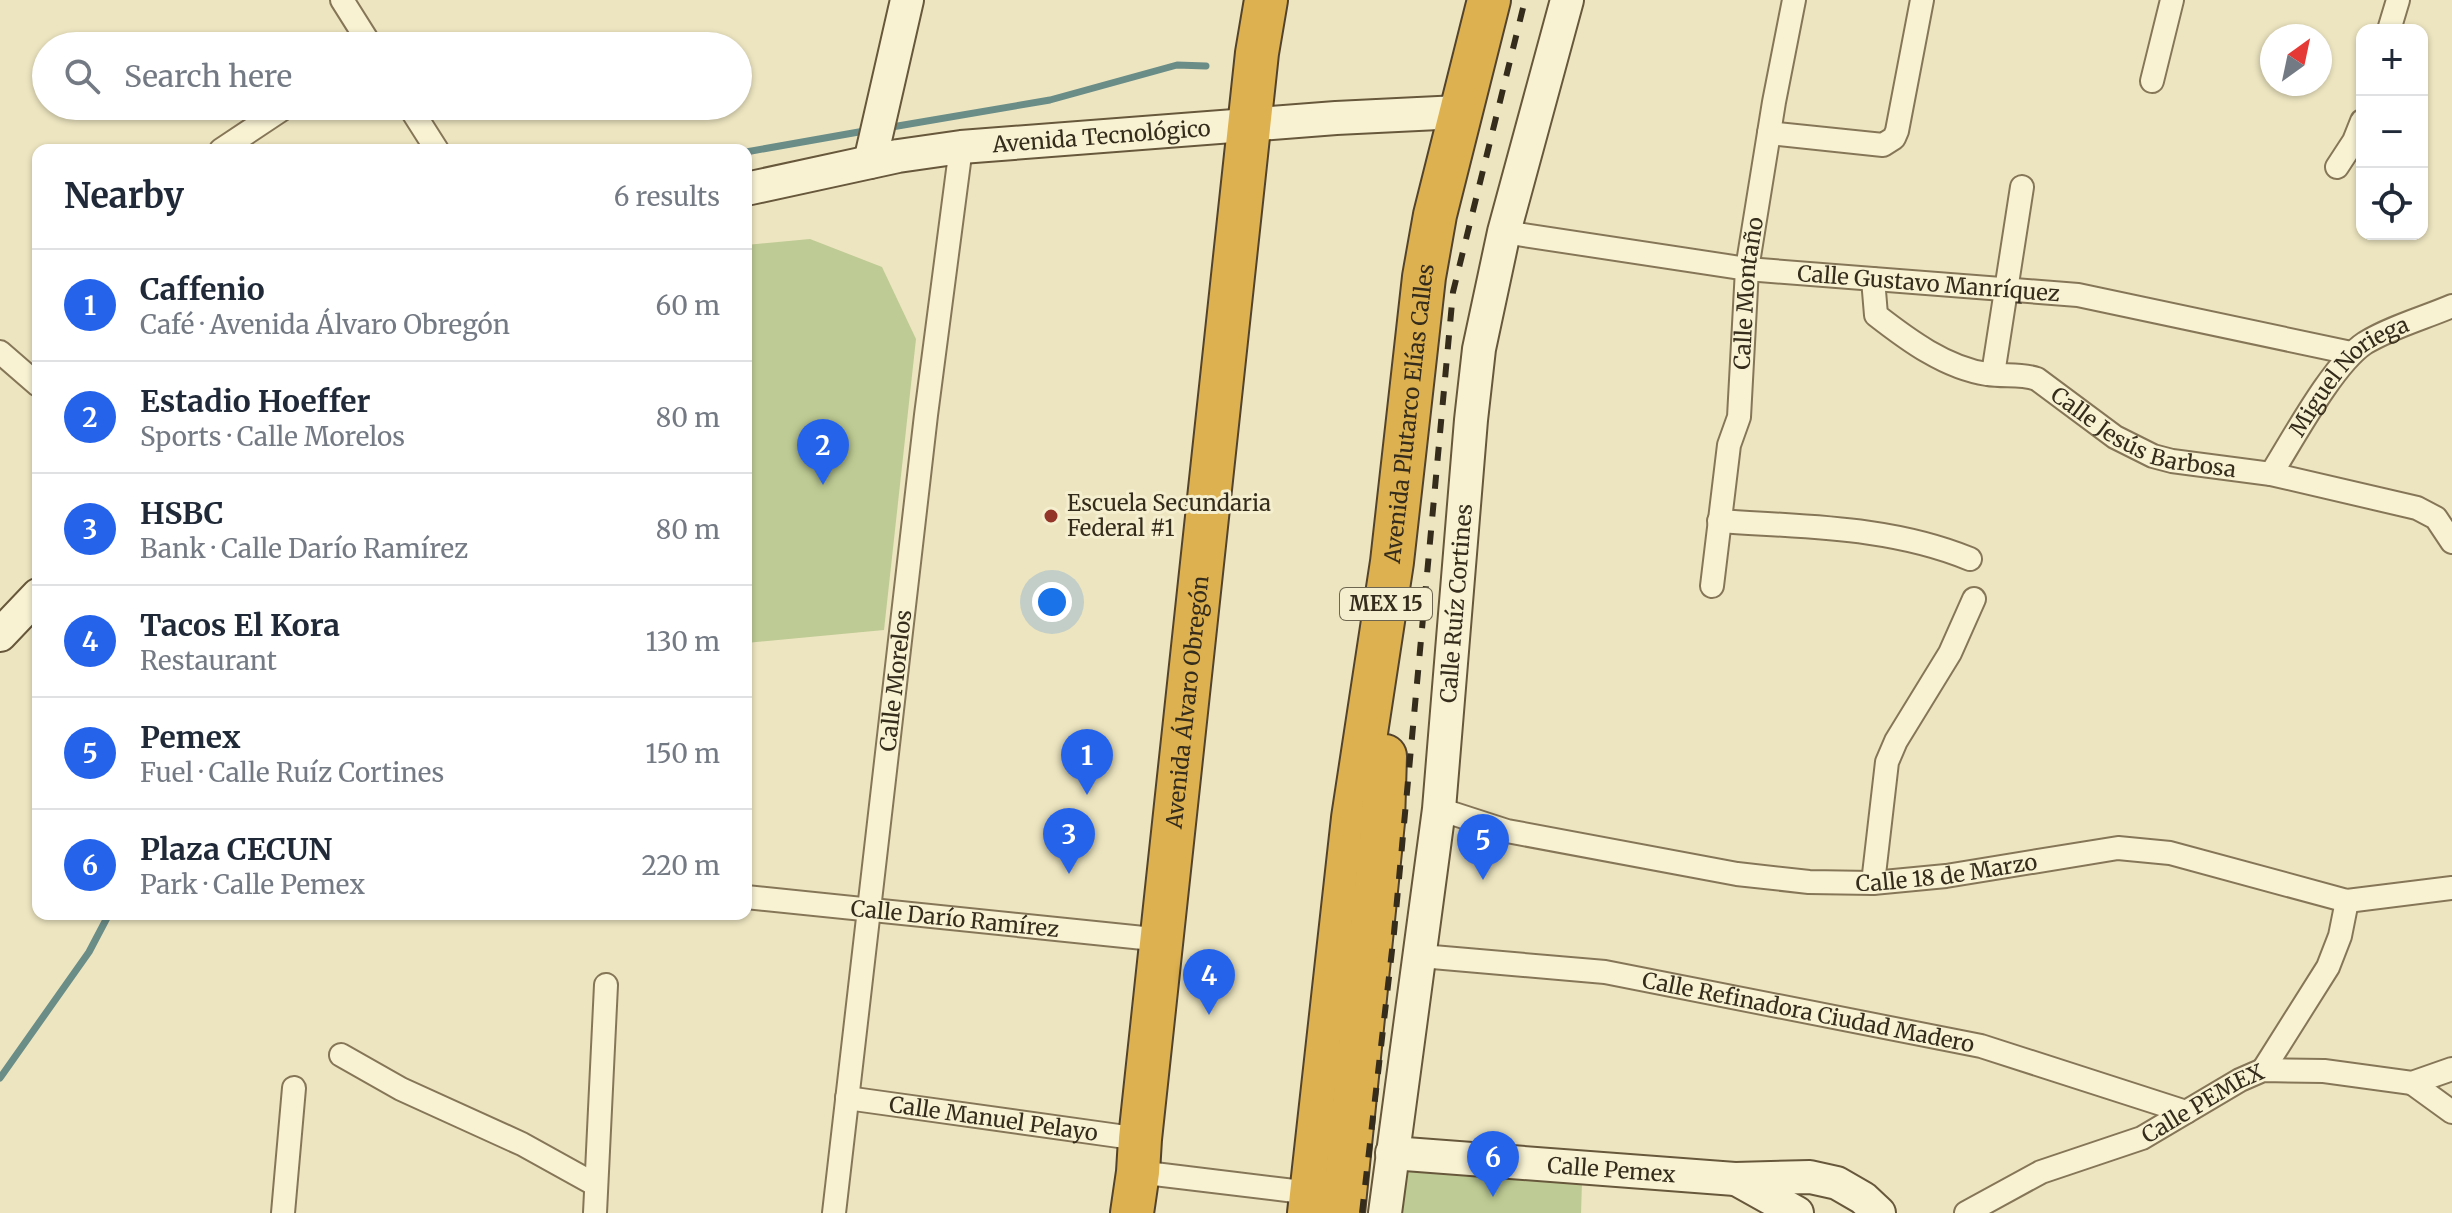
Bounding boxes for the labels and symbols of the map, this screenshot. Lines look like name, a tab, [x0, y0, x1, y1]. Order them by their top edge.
north arrow	[2260, 24, 2332, 96]
street label: Avenida Tecnológico	[990, 114, 1212, 159]
street label: Calle Montaño	[1728, 215, 1769, 370]
street label: Calle Gustavo Manríquez	[1796, 259, 2061, 308]
street label: Avenida Plutarco Elías Calles	[1378, 261, 1440, 566]
street label: Miguel Noriega	[2283, 310, 2413, 441]
street label: Calle Jesús Barbosa	[2045, 380, 2238, 483]
pin: 2	[797, 419, 849, 485]
place label: Escuela Secundaria Federal #1	[1067, 489, 1271, 542]
street label: Calle Ruíz Cortines	[1434, 503, 1478, 704]
marker: Escuela Secundaria Federal #1	[1042, 507, 1060, 525]
street label: Avenida Álvaro Obregón	[1159, 574, 1215, 831]
your location	[1032, 582, 1072, 622]
road number: MEX 15	[1340, 588, 1432, 620]
street label: Calle Morelos	[873, 608, 917, 753]
pin: 1	[1061, 729, 1113, 795]
pin: 3	[1043, 808, 1095, 874]
pin: 5	[1457, 814, 1509, 880]
street label: Calle 18 de Marzo	[1855, 847, 2039, 897]
street label: Calle Darío Ramírez	[849, 894, 1060, 943]
pin: 4	[1183, 949, 1235, 1015]
street label: Calle Refinadora Ciudad Madero	[1640, 966, 1977, 1058]
street label: Calle PEMEX	[2136, 1057, 2268, 1149]
street label: Calle Manuel Pelayo	[887, 1090, 1100, 1147]
pin: 6	[1467, 1131, 1519, 1197]
street label: Calle Pemex	[1546, 1151, 1676, 1188]

